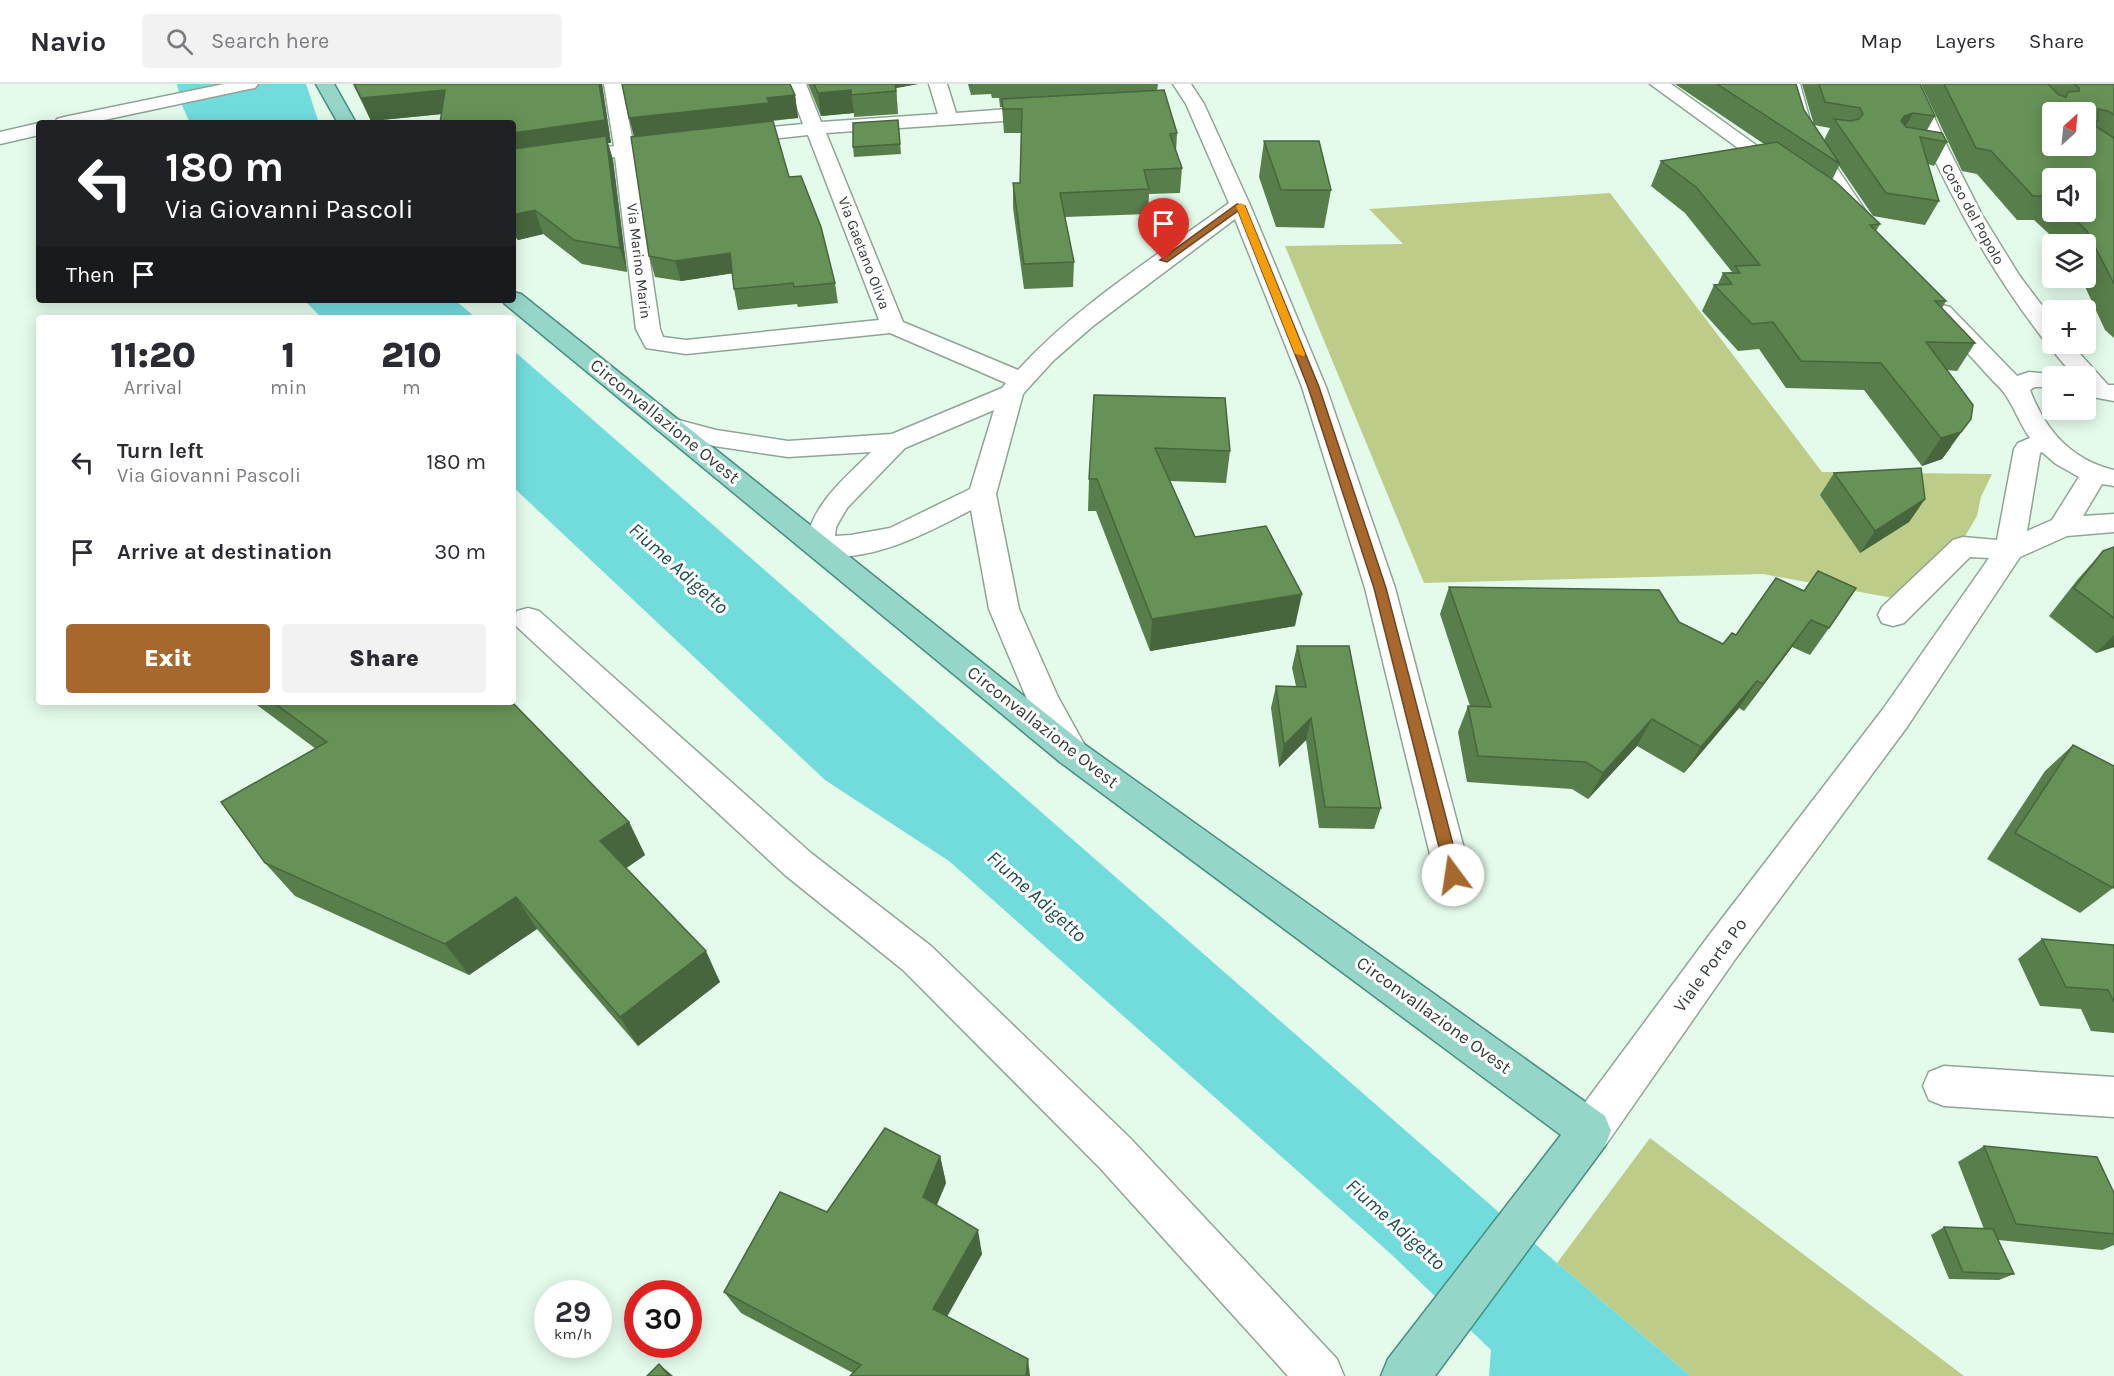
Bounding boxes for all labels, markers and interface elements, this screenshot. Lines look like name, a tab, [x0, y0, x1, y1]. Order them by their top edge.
search box	[142, 14, 562, 68]
text: Navio	[30, 25, 106, 58]
icon: search	[163, 25, 196, 58]
text: Search here	[211, 28, 329, 54]
text: Map	[1860, 29, 1902, 53]
text: Layers	[1935, 29, 1996, 53]
text: Share	[2029, 29, 2084, 53]
north arrow	[2042, 102, 2096, 156]
map controls	[2042, 102, 2096, 420]
text: 180 m	[165, 142, 284, 192]
icon: left	[66, 144, 144, 222]
street label: Corso del Popolo	[1938, 160, 2008, 268]
button: sound	[2042, 168, 2096, 222]
text: Via Giovanni Pascoli	[165, 193, 413, 225]
street label: Via Gaetano Oliva	[834, 194, 894, 312]
pin	[1138, 198, 1189, 260]
street label: Via Marino Marin	[623, 202, 655, 320]
icon: arrive	[1147, 207, 1180, 240]
button: layers	[2042, 234, 2096, 288]
icon: arrive	[127, 258, 160, 291]
text: Then	[66, 262, 115, 288]
button: +	[2042, 300, 2096, 354]
text: 11:20	[110, 334, 196, 376]
text: 1	[282, 334, 295, 376]
text: 210	[381, 334, 442, 376]
street label: Circonvallazione Ovest	[586, 354, 744, 488]
button: −	[2042, 366, 2096, 420]
text: Arrival	[124, 376, 182, 399]
text: min	[270, 376, 307, 399]
text: m	[402, 376, 421, 399]
text: Turn left	[117, 438, 204, 464]
icon: left	[66, 446, 99, 479]
text: 180 m	[426, 449, 486, 475]
text: Via Giovanni Pascoli	[117, 464, 301, 487]
water label: Fiume Adigetto	[624, 518, 733, 619]
icon: arrive	[66, 536, 99, 569]
text: Arrive at destination	[117, 539, 332, 565]
text: 30 m	[434, 539, 486, 565]
button: Exit	[66, 624, 270, 693]
button: Share	[282, 624, 486, 693]
street label: Circonvallazione Ovest	[963, 661, 1123, 793]
position arrow	[1421, 843, 1485, 907]
water label: Fiume Adigetto	[982, 846, 1091, 947]
street label: Viale Porta Po	[1668, 914, 1752, 1016]
street label: Circonvallazione Ovest	[1352, 951, 1516, 1079]
water label: Fiume Adigetto	[1341, 1174, 1450, 1275]
speed limit sign: 30	[624, 1280, 702, 1358]
text: 29	[555, 1294, 591, 1330]
text: km/h	[554, 1325, 592, 1343]

